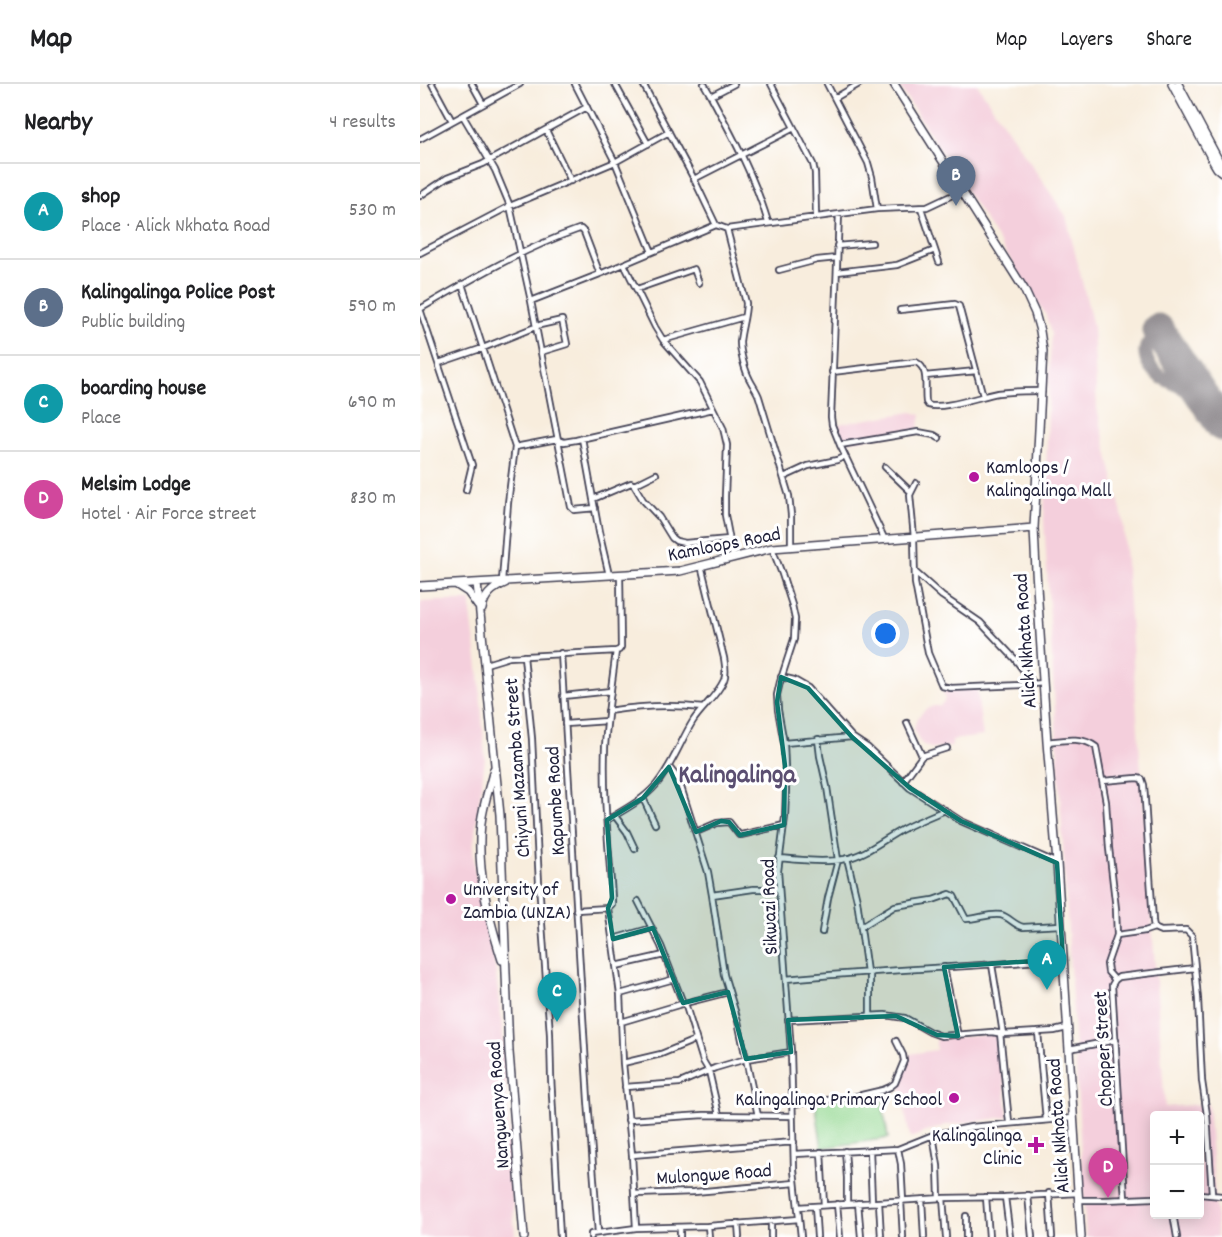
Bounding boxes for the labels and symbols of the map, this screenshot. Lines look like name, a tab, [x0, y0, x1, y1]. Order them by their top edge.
pin: B	[936, 156, 976, 206]
place label: Kamloops / Kalingalinga Mall	[986, 455, 1112, 506]
marker: Kamloops / Kalingalinga Mall	[967, 470, 981, 484]
street label: Kamloops Road	[666, 521, 783, 571]
street label: Alick Nkhata Road	[1008, 572, 1046, 709]
your location	[871, 619, 900, 648]
street label: Chiyuni Mazamba Street	[499, 677, 539, 859]
street label: Kapumbe Road	[540, 745, 574, 856]
district label: Kalingalinga	[678, 758, 796, 795]
street label: Sikwazi Road	[755, 858, 787, 955]
place label: University of Zambia (UNZA)	[463, 877, 570, 928]
marker: University of Zambia (UNZA)	[444, 892, 458, 906]
pin: A	[1028, 940, 1066, 990]
pin: C	[538, 972, 576, 1022]
street label: Chopper Street	[1088, 990, 1122, 1107]
street label: Nangwenya Road	[482, 1040, 518, 1169]
street label: Alick Nkhata Road	[1041, 1057, 1079, 1194]
place label: Kalingalinga Primary School	[735, 1087, 942, 1115]
marker: Kalingalinga Primary School	[947, 1091, 961, 1105]
place label: Kalingalinga Clinic	[932, 1123, 1023, 1174]
marker: Kalingalinga Clinic	[1027, 1136, 1045, 1154]
pin: D	[1088, 1148, 1128, 1198]
street label: Mulongwe Road	[656, 1158, 773, 1194]

